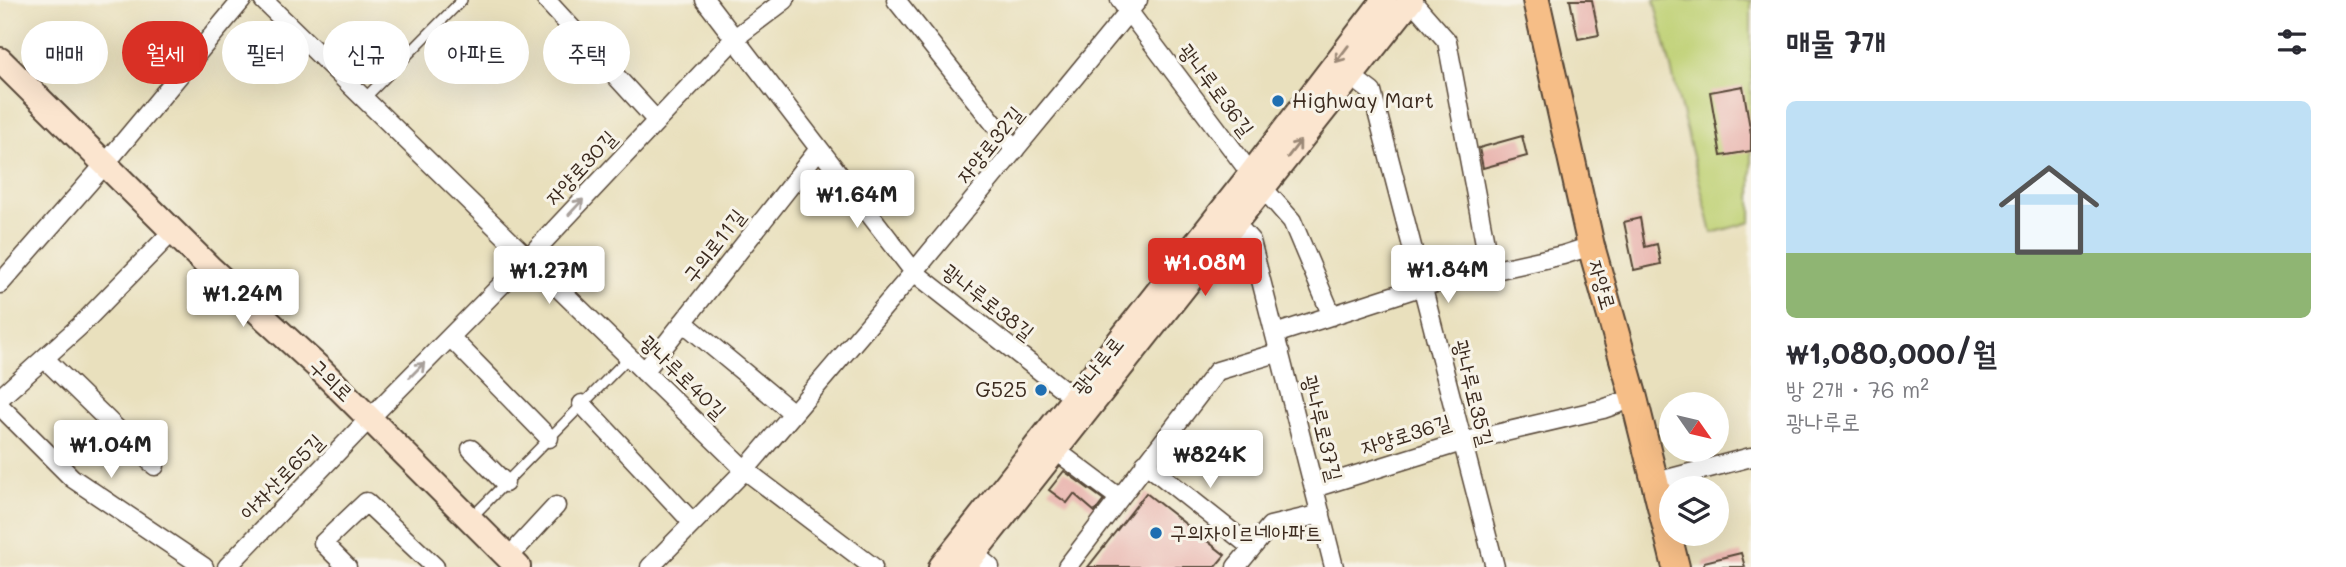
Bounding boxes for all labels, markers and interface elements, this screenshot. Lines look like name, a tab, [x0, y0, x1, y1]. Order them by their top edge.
chip: 매매	[21, 21, 108, 84]
chip: 월세	[122, 21, 208, 84]
chip: 필터	[222, 21, 309, 84]
chip: 신규	[323, 21, 410, 84]
chip: 아파트	[424, 21, 529, 84]
chip: 주택	[543, 21, 630, 84]
text: 매물 7개	[1786, 21, 1886, 61]
icon: filters	[2273, 23, 2311, 61]
street label: 광나루로36길	[1173, 37, 1261, 141]
one-way arrow	[1335, 44, 1350, 63]
place label: Highway Mart	[1292, 86, 1434, 113]
marker: Highway Mart	[1270, 93, 1286, 109]
street label: 자양로32길	[950, 100, 1028, 188]
street label: 자양로30길	[538, 124, 622, 210]
one-way arrow	[1287, 140, 1302, 158]
icon: home	[1986, 147, 2112, 273]
pin: ₩1.64M	[800, 170, 914, 230]
text: ₩1.64M	[816, 178, 898, 208]
one-way arrow	[568, 198, 584, 216]
street label: 구의로11길	[676, 203, 750, 287]
pin: ₩1.08M	[1148, 238, 1262, 298]
pin: ₩1.27M	[492, 246, 606, 306]
text: ₩1.08M	[1164, 246, 1246, 276]
pin: ₩1.84M	[1391, 246, 1505, 305]
text: ₩1.84M	[1407, 253, 1489, 283]
text: ₩1.27M	[510, 254, 588, 284]
street label: 광나루로38길	[937, 256, 1040, 345]
street label: 자양로	[1583, 256, 1623, 313]
pin: ₩1.24M	[186, 270, 300, 329]
text: ₩1.24M	[203, 277, 283, 307]
street label: 광나루로40길	[635, 328, 733, 424]
street label: 광나루로	[1065, 330, 1129, 400]
text: ₩1,080,000/월	[1786, 332, 1997, 372]
street label: 광나루로35길	[1448, 336, 1501, 449]
street label: 구의로	[304, 352, 360, 406]
one-way arrow	[409, 362, 426, 379]
street label: 광나루로37길	[1297, 372, 1350, 484]
text: 방 2개 · 76 m²	[1786, 374, 1929, 404]
place label: G525	[975, 375, 1027, 402]
marker: G525	[1033, 382, 1049, 398]
north arrow	[1659, 392, 1729, 462]
map controls	[1659, 392, 1729, 546]
text: 광나루로	[1786, 406, 1860, 436]
street label: 자양로36길	[1357, 407, 1454, 460]
pin: ₩1.04M	[54, 420, 168, 480]
street label: 아차산로65길	[233, 427, 329, 525]
text: ₩1.04M	[70, 428, 152, 458]
pin: ₩824K	[1161, 430, 1259, 490]
text: ₩824K	[1173, 438, 1247, 468]
button: layers	[1659, 476, 1729, 546]
place label: 구의자이르네아파트	[1170, 518, 1322, 545]
marker: 구의자이르네아파트	[1148, 525, 1164, 541]

